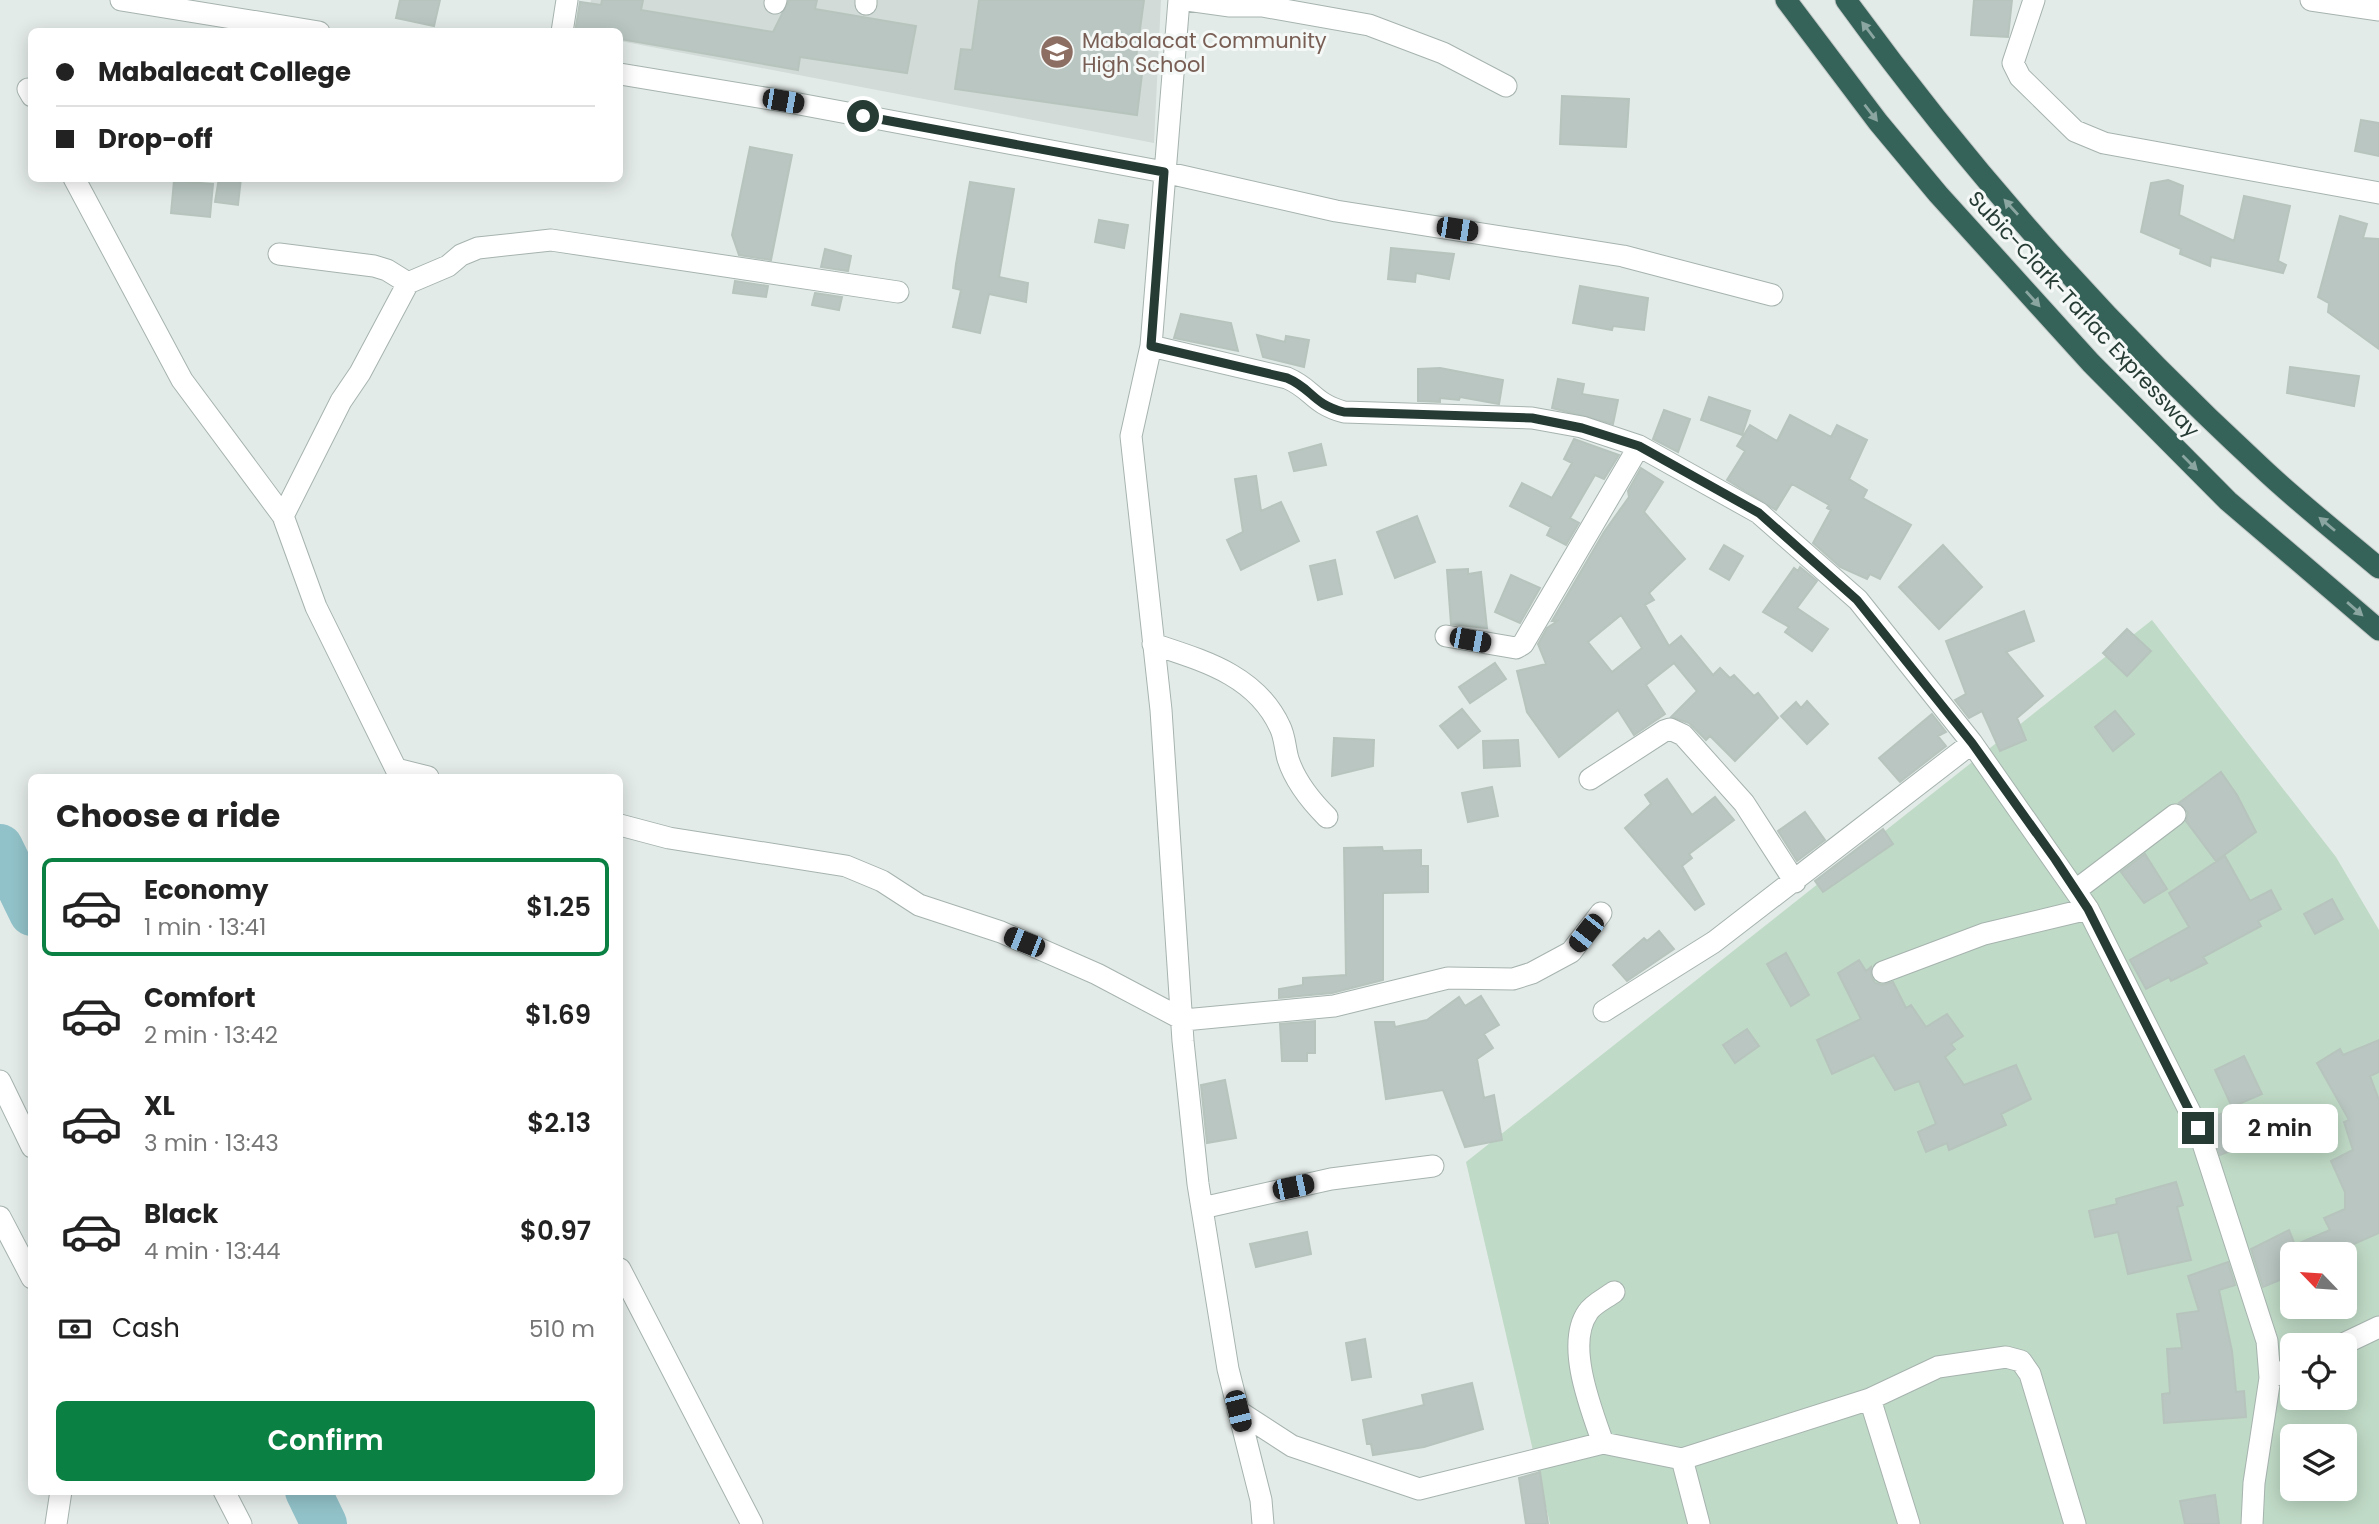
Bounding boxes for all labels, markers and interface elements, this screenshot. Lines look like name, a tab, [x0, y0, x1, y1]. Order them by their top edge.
one-way arrow	[1862, 21, 1876, 39]
place label: Mabalacat Community High School	[1082, 26, 1327, 79]
school or university icon: Mabalacat Community High School	[1038, 33, 1076, 71]
text: Mabalacat College	[98, 54, 351, 90]
car	[761, 87, 806, 115]
route start	[847, 100, 879, 132]
one-way arrow	[1864, 104, 1879, 122]
text: Drop-off	[98, 121, 213, 157]
street label: Subic-Clark-Tarlac Expressway	[1962, 184, 2206, 444]
one-way arrow	[2003, 198, 2019, 216]
car	[1435, 215, 1480, 243]
one-way arrow	[2024, 290, 2040, 307]
one-way arrow	[2182, 454, 2198, 471]
one-way arrow	[2318, 516, 2336, 532]
one-way arrow	[2346, 601, 2363, 616]
car	[1448, 626, 1493, 654]
text: Choose a ride	[56, 793, 280, 838]
text: Economy	[144, 872, 268, 908]
icon: car	[60, 876, 123, 939]
text: $1.25	[526, 889, 591, 925]
car	[1565, 910, 1608, 956]
text: 1 min · 13:41	[144, 911, 266, 943]
car	[1001, 924, 1048, 960]
text: Comfort	[144, 980, 256, 1016]
icon: car	[60, 984, 123, 1047]
text: $1.69	[525, 997, 591, 1033]
text: 2 min · 13:42	[144, 1019, 278, 1051]
text: XL	[144, 1088, 175, 1124]
icon: car	[60, 1092, 123, 1155]
callout: 2 min	[2222, 1104, 2338, 1152]
text: $2.13	[527, 1105, 591, 1141]
route end	[2182, 1112, 2214, 1144]
text: 2 min	[2248, 1112, 2312, 1144]
text: 3 min · 13:43	[144, 1127, 279, 1159]
car	[1271, 1172, 1316, 1202]
text: Black	[144, 1196, 218, 1232]
icon: car	[60, 1200, 123, 1263]
text: $0.97	[520, 1213, 591, 1249]
text: 4 min · 13:44	[144, 1235, 281, 1267]
north arrow	[2280, 1242, 2357, 1320]
map controls	[2280, 1242, 2357, 1501]
icon: cash	[56, 1310, 94, 1348]
text: Cash	[112, 1310, 180, 1346]
text: 510 m	[529, 1313, 595, 1345]
button: locate	[2280, 1333, 2357, 1410]
car	[1223, 1388, 1254, 1434]
button: Confirm	[56, 1401, 595, 1481]
button: layers	[2280, 1424, 2357, 1501]

